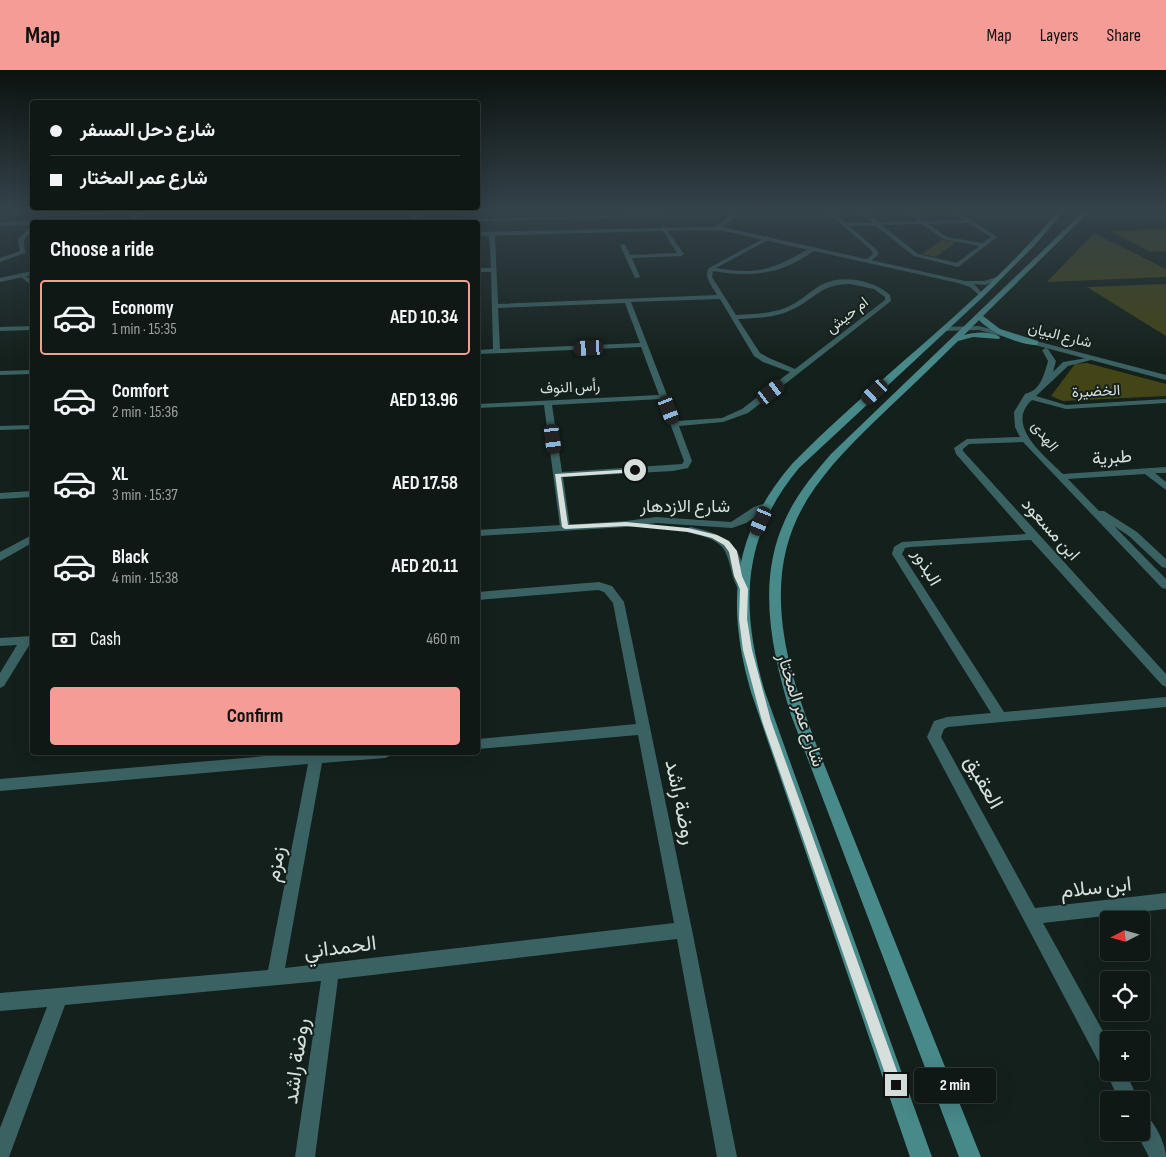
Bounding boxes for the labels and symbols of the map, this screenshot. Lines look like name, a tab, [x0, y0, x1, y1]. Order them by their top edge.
street label: ام حيش	[822, 293, 872, 338]
street label: شارع البيان	[1026, 318, 1094, 354]
car	[573, 340, 604, 356]
street label: رأس النوف	[539, 376, 601, 399]
car	[858, 376, 891, 408]
car	[754, 377, 787, 407]
street label: الخضيرة	[1071, 381, 1121, 402]
car	[656, 393, 681, 427]
street label: الهدى	[1027, 417, 1063, 455]
car	[543, 423, 562, 455]
street label: طبرية	[1091, 446, 1133, 469]
route start	[624, 459, 646, 481]
street label: ابن مسعود	[1017, 494, 1084, 565]
street label: شارع الازدهار	[639, 496, 730, 518]
car	[748, 504, 773, 538]
street label: البذور	[907, 544, 945, 590]
street label: شارع عمر المختار	[771, 650, 829, 770]
street label: العقيق	[959, 751, 1008, 813]
street label: روضة راشد	[659, 757, 702, 847]
street label: زمزم	[260, 844, 292, 884]
street label: ابن سلام	[1059, 871, 1133, 905]
north arrow	[1100, 911, 1150, 961]
street label: الحمداني	[302, 931, 378, 968]
street label: روضة راشد	[278, 1017, 315, 1106]
callout: 2 min	[914, 1068, 996, 1102]
route end	[885, 1074, 907, 1096]

